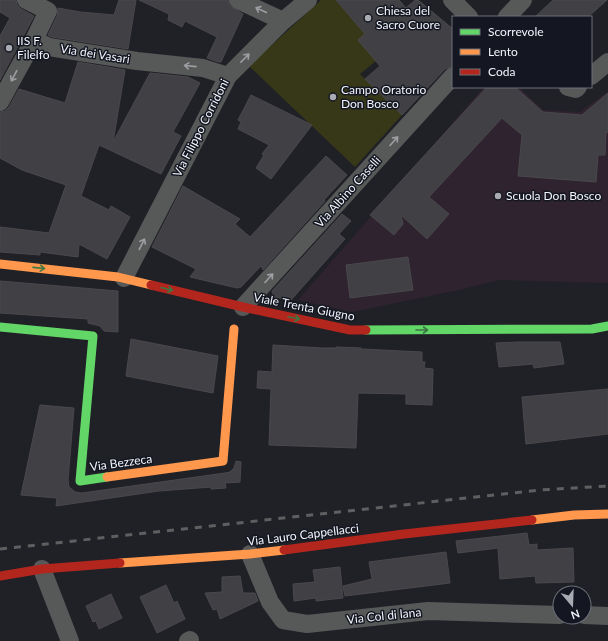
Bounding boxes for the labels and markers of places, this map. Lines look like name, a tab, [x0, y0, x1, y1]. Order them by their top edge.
place label: Chiesa del Sacro Cuore	[376, 3, 440, 32]
marker: Chiesa del Sacro Cuore	[363, 13, 373, 23]
place label: IIS F. Filelfo	[17, 33, 50, 62]
marker: IIS F. Filelfo	[4, 43, 14, 53]
place label: Campo Oratorio Don Bosco	[341, 82, 426, 111]
marker: Campo Oratorio Don Bosco	[328, 92, 338, 102]
place label: Scuola Don Bosco	[506, 188, 601, 203]
marker: Scuola Don Bosco	[493, 191, 503, 201]

